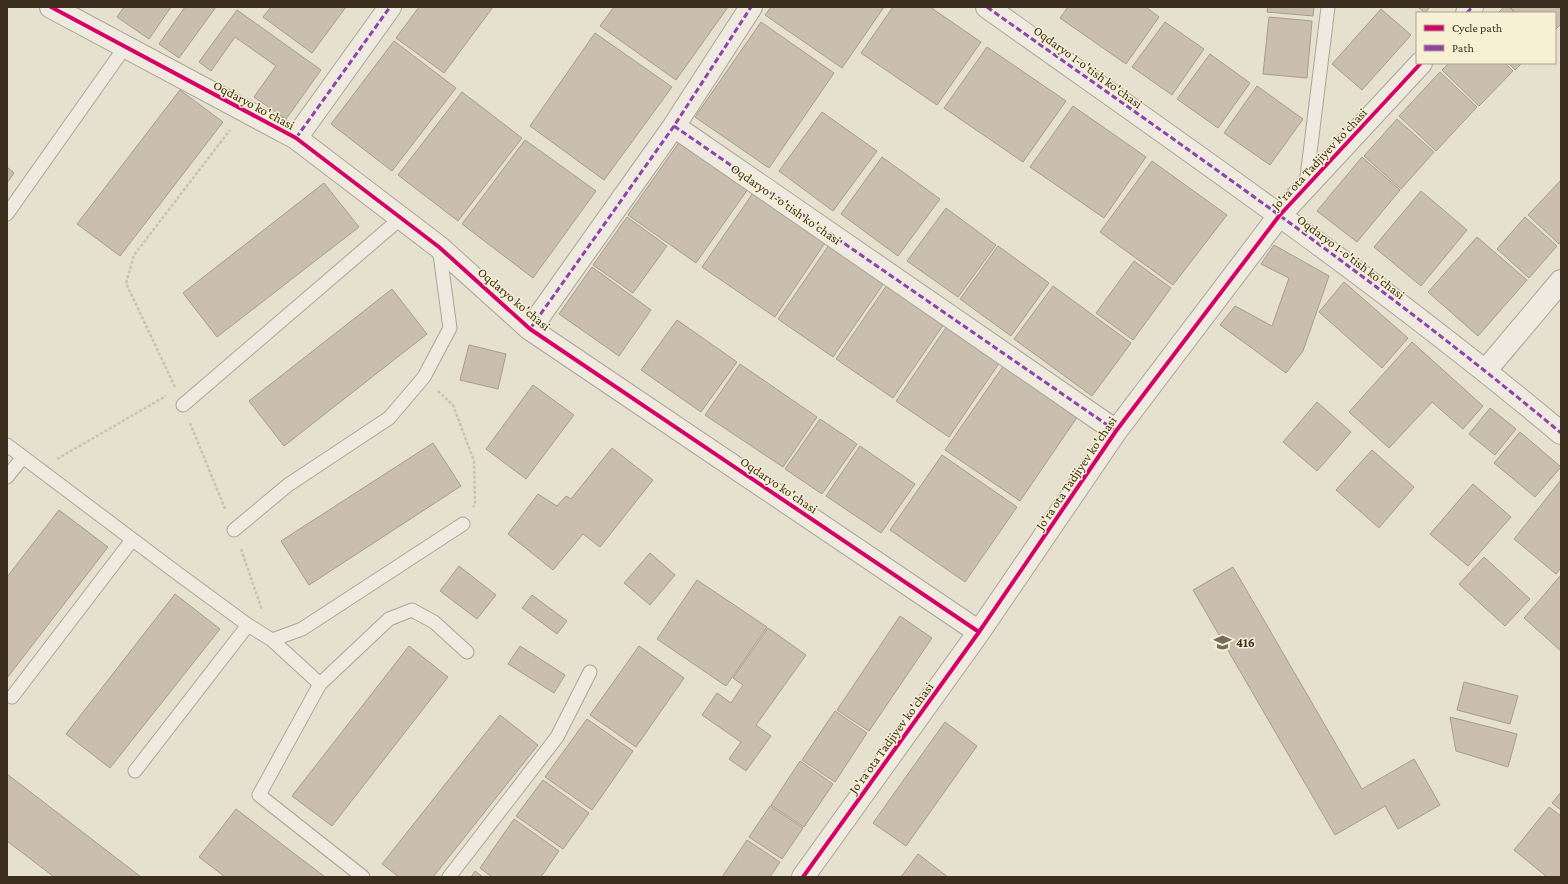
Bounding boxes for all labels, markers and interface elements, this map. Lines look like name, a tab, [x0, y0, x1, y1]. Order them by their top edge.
legend	[1416, 12, 1556, 64]
text: Cycle path	[1452, 21, 1503, 35]
street label: Oqdaryo 1-o'tish ko'chasi	[1031, 22, 1146, 112]
text: Path	[1452, 41, 1474, 55]
street label: Oqdaryo ko'chasi	[211, 77, 298, 133]
street label: Jo'ra ota Tadjiyev ko'chasi	[1267, 105, 1371, 214]
street label: Oqdaryo 1-o'tish ko'chasi	[728, 160, 844, 248]
street label: Oqdaryo 1-o'tish ko'chasi	[1294, 212, 1408, 303]
street label: Oqdaryo ko'chasi	[475, 264, 554, 334]
street label: Jo'ra ota Tadjiyev ko'chasi	[1032, 413, 1121, 534]
street label: Oqdaryo ko'chasi	[737, 454, 821, 517]
school or university icon: 416	[1213, 632, 1233, 652]
place label: 416	[1236, 635, 1255, 650]
street label: Jo'ra ota Tadjiyev ko'chasi	[845, 679, 938, 798]

